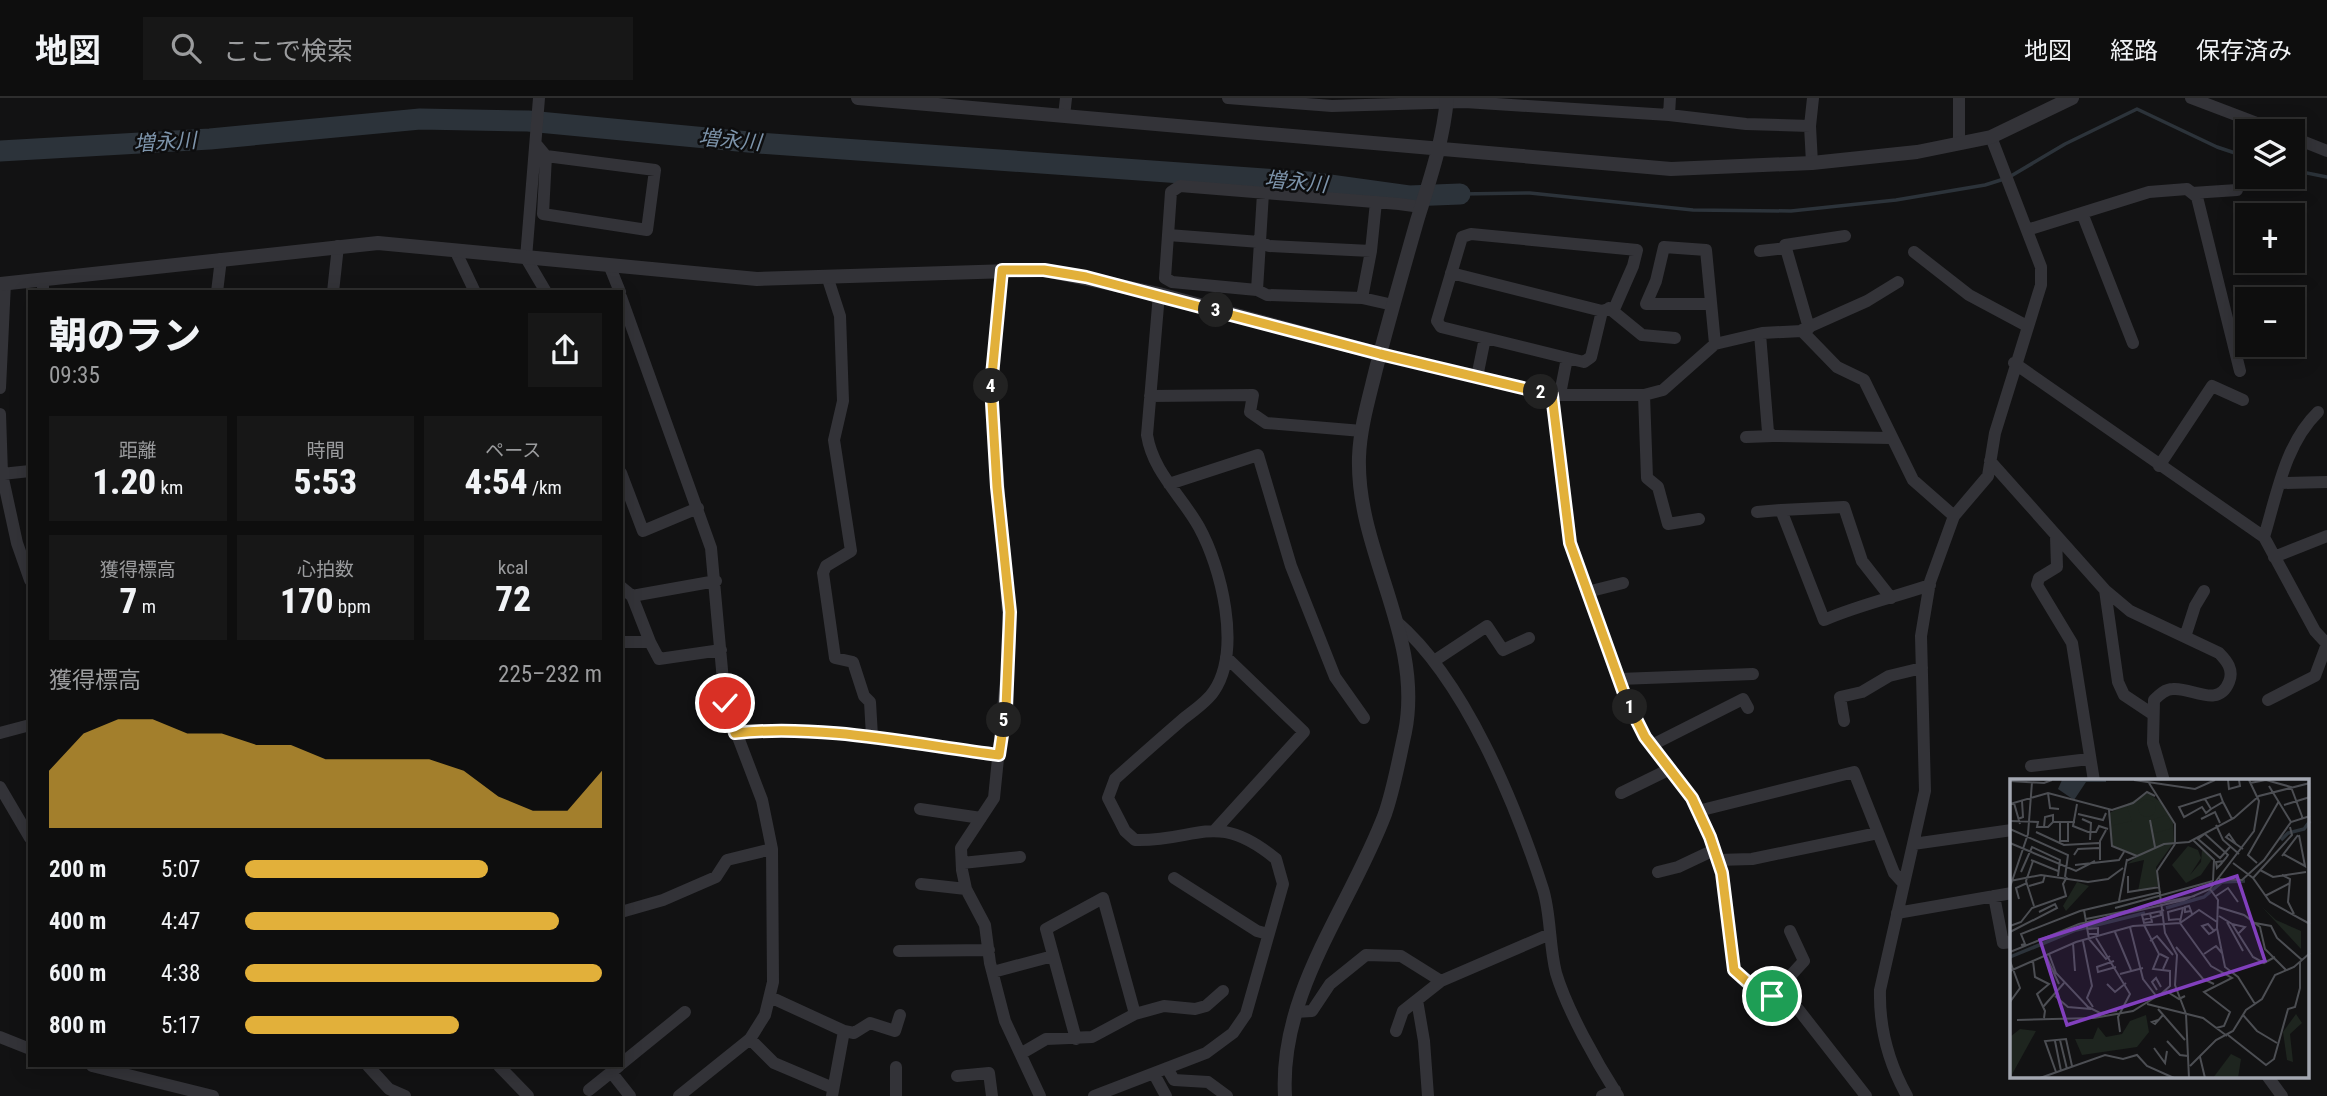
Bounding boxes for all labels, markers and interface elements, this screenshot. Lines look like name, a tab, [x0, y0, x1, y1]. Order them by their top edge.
search box	[143, 17, 633, 80]
icon: search	[167, 29, 205, 67]
text: 地図	[35, 31, 101, 70]
text: ここで検索	[223, 36, 353, 66]
text: 地図	[2024, 37, 2072, 65]
text: 経路	[2110, 37, 2158, 65]
text: 保存済み	[2196, 37, 2292, 65]
map controls	[2235, 119, 2305, 357]
button: layers	[2235, 119, 2305, 189]
water label: 増永川	[698, 125, 764, 155]
water label: 増永川	[133, 128, 199, 156]
water label: 増永川	[1264, 167, 1330, 197]
button: +	[2235, 203, 2305, 273]
button: −	[2235, 287, 2305, 357]
pin: 3	[1198, 292, 1234, 328]
text: 3	[1211, 298, 1220, 321]
button: share	[528, 313, 602, 387]
text: 朝のラン	[49, 314, 201, 358]
text: 09:35	[49, 362, 100, 389]
pin: 4	[974, 368, 1009, 404]
text: 4	[986, 374, 995, 397]
pin: 2	[1524, 374, 1558, 410]
text: 2	[1536, 380, 1545, 403]
text: 距離	[119, 439, 157, 462]
text: 時間	[306, 439, 345, 462]
text: ペース	[485, 439, 541, 462]
text: 1.20	[92, 462, 156, 503]
text: 5:53	[294, 462, 357, 503]
text: 4:54	[464, 462, 528, 503]
text: km	[156, 476, 183, 499]
text: /km	[528, 476, 562, 499]
text: kcal	[498, 556, 528, 579]
text: 獲得標高	[100, 558, 176, 581]
text: 心拍数	[297, 558, 354, 581]
text: 72	[495, 579, 531, 620]
text: 7	[120, 581, 137, 622]
text: 170	[280, 581, 333, 622]
text: m	[137, 595, 156, 618]
text: bpm	[333, 595, 371, 618]
text: 225–232 m	[498, 661, 602, 688]
text: 獲得標高	[49, 667, 141, 694]
pin	[695, 673, 755, 733]
icon: check	[706, 684, 744, 722]
pin: 1	[1612, 690, 1648, 724]
text: 1	[1625, 695, 1634, 718]
pin: 5	[986, 702, 1021, 738]
text: 5	[999, 708, 1008, 731]
inset map	[2010, 779, 2310, 1079]
text: 200 m	[49, 856, 106, 883]
text: 5:07	[161, 856, 200, 883]
text: 400 m	[49, 908, 106, 935]
text: 4:47	[161, 908, 200, 935]
text: 600 m	[49, 960, 106, 987]
text: 4:38	[161, 960, 200, 987]
pin	[1742, 966, 1802, 1026]
icon: arrive	[1753, 977, 1791, 1015]
text: 800 m	[49, 1012, 106, 1039]
text: 5:17	[161, 1012, 200, 1039]

